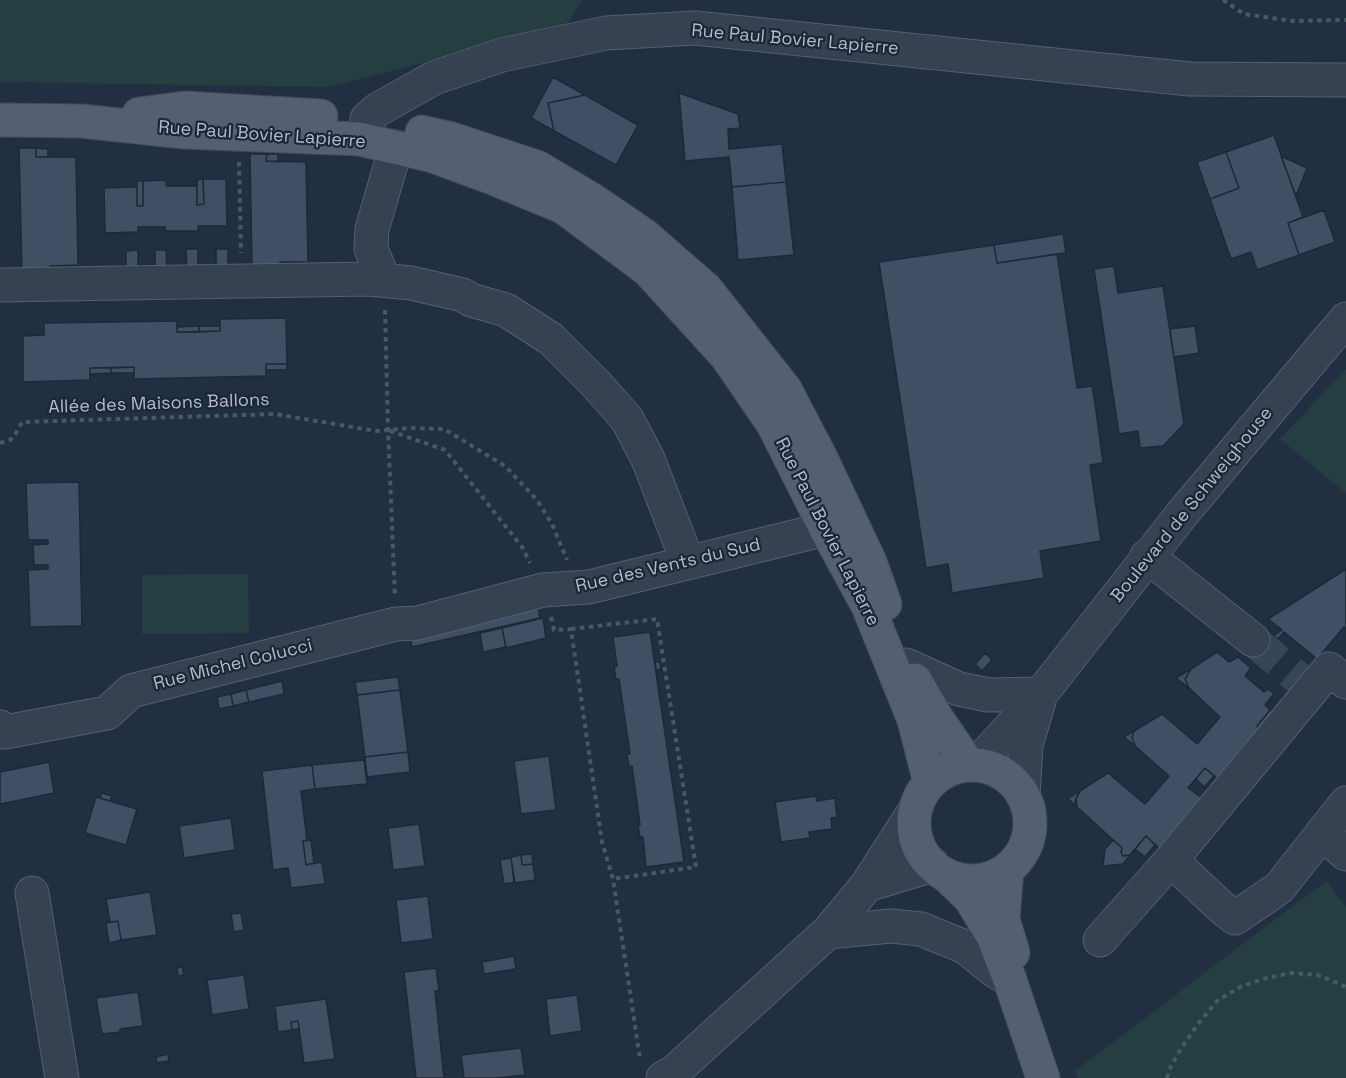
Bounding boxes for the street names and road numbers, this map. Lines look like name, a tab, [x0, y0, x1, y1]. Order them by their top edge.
street label: Rue Paul Bovier Lapierre	[690, 20, 900, 60]
street label: Rue Paul Bovier Lapierre	[157, 117, 367, 153]
street label: Allée des Maisons Ballons	[48, 389, 270, 419]
street label: Boulevard de Schweighouse	[1107, 403, 1277, 607]
street label: Rue Paul Bovier Lapierre	[770, 434, 884, 630]
street label: Rue des Vents du Sud	[573, 534, 763, 598]
street label: Rue Michel Colucci	[151, 635, 315, 695]

